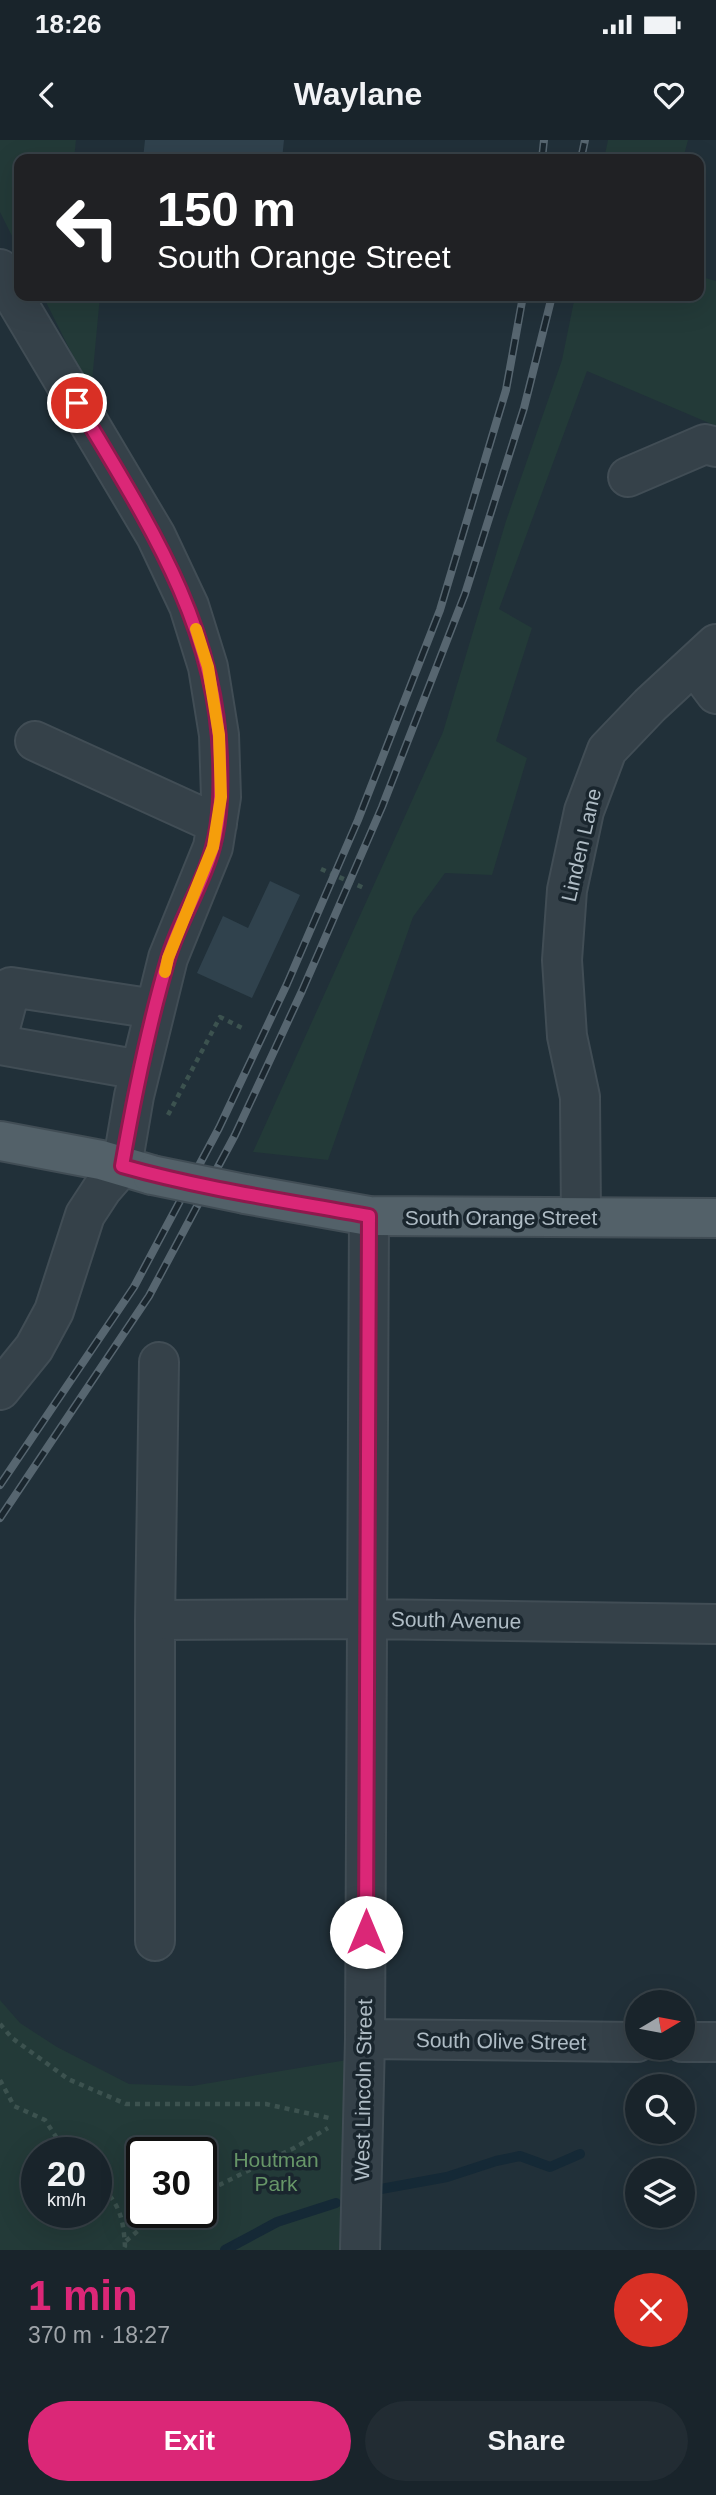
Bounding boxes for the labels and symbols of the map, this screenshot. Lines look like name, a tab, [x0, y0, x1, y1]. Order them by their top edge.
pin	[47, 373, 107, 433]
street label: Linden Lane	[557, 786, 605, 904]
street label: South Orange Street	[405, 1206, 597, 1229]
street label: South Avenue	[391, 1607, 521, 1633]
position arrow	[329, 1895, 403, 1969]
north arrow	[625, 1990, 695, 2060]
street label: West Lincoln Street	[350, 1999, 376, 2181]
street label: South Olive Street	[416, 2028, 587, 2054]
speed limit sign: 30	[126, 2137, 217, 2228]
park label: Houtman Park	[233, 2148, 319, 2195]

